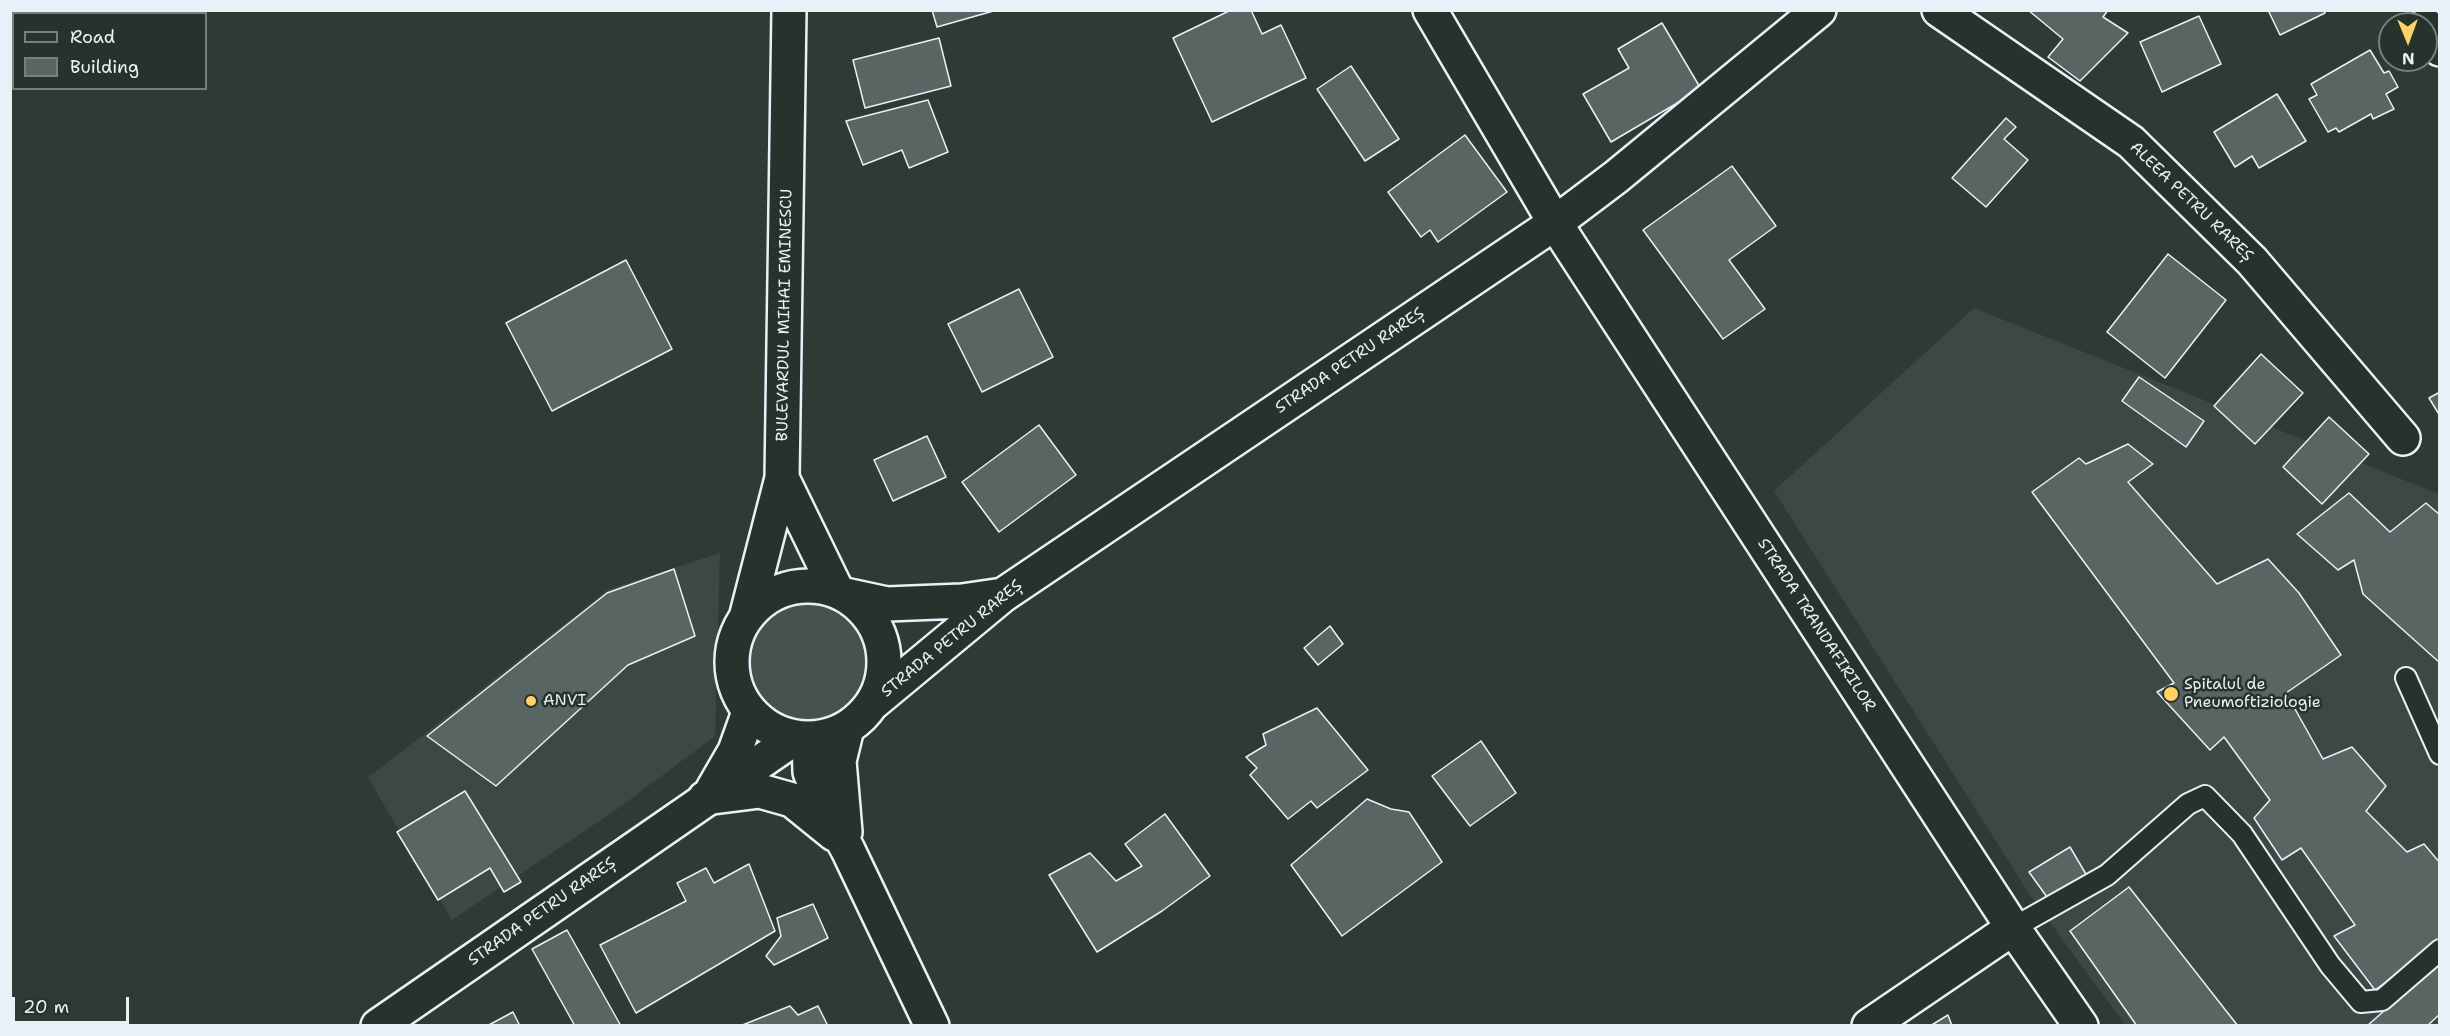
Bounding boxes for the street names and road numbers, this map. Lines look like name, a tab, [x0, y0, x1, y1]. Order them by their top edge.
street label: ALEEA PETRU RAREȘ	[2125, 138, 2257, 266]
street label: BULEVARDUL MIHAI EMINESCU	[773, 189, 797, 441]
street label: STRADA PETRU RAREȘ	[1272, 304, 1428, 418]
street label: STRADA TRANDAFIRILOR	[1753, 535, 1879, 715]
street label: STRADA PETRU RAREȘ	[878, 576, 1026, 702]
street label: STRADA PETRU RAREȘ	[464, 854, 620, 970]

